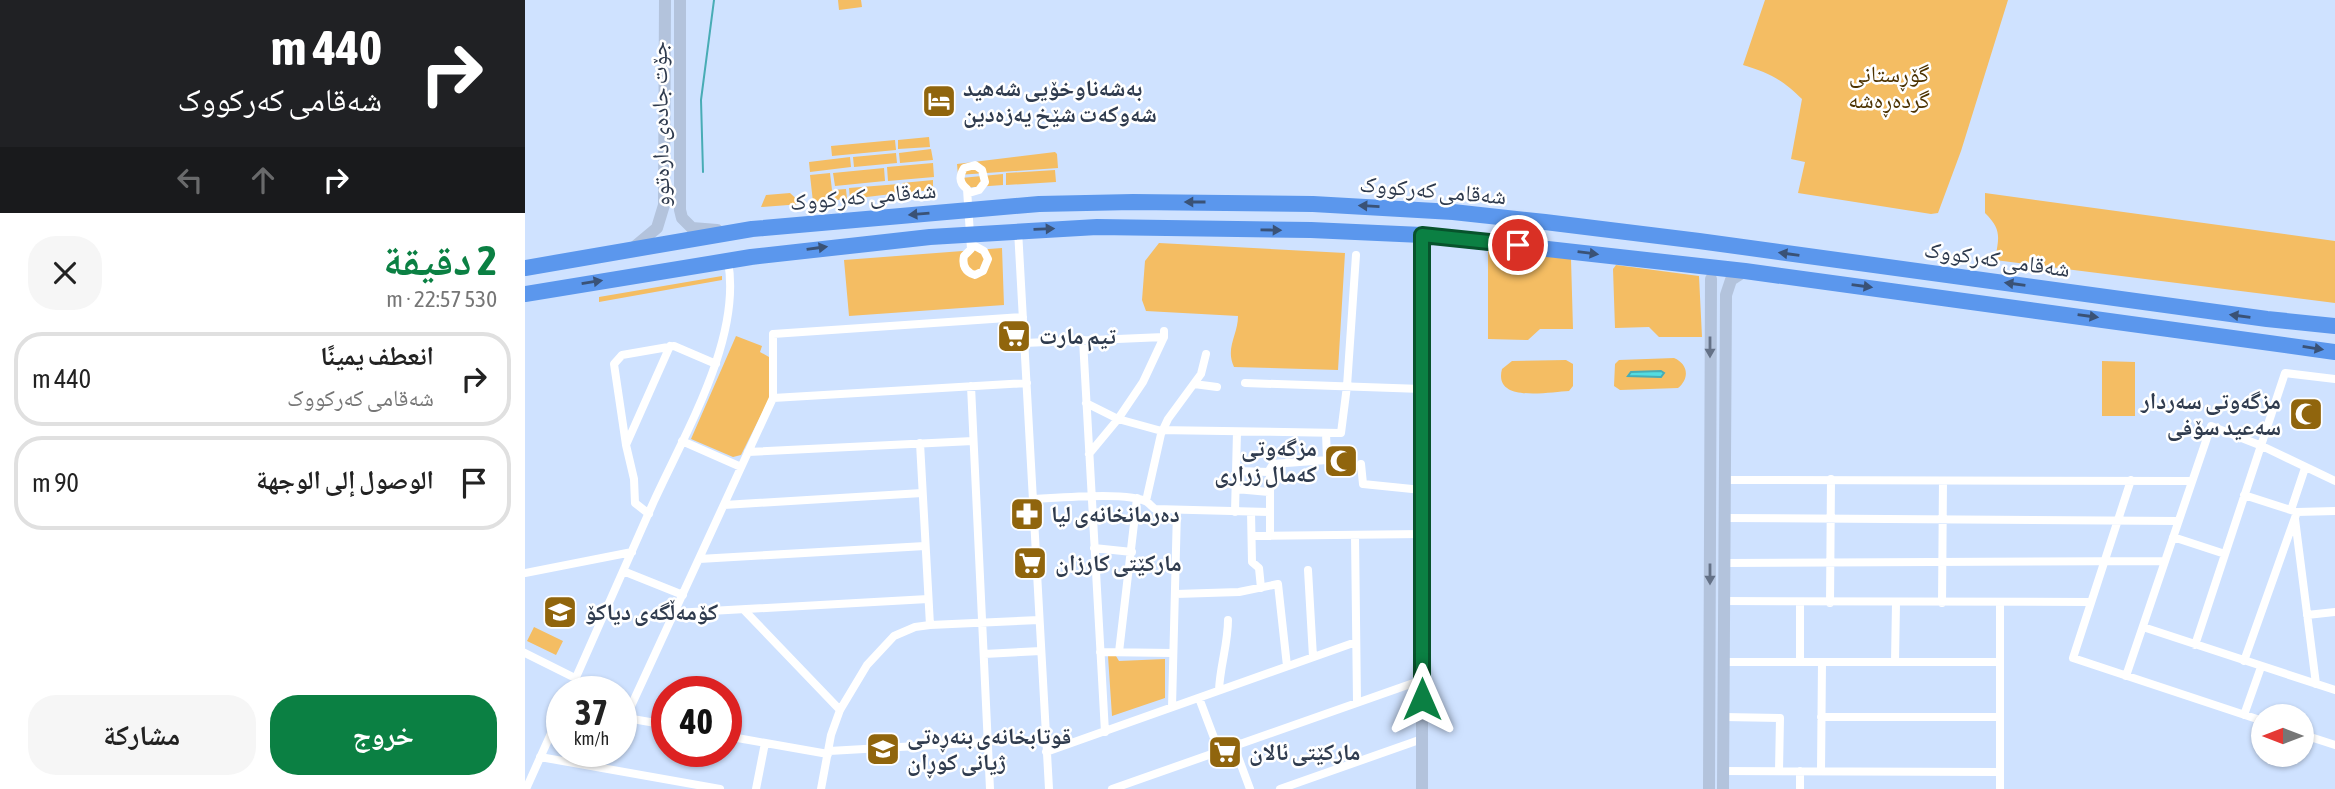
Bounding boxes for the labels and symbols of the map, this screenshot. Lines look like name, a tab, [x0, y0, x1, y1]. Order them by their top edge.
street label: جۆت جادەی دارەتوو	[646, 41, 675, 207]
park label: گۆڕستانی گردەڕەشە	[1848, 61, 1930, 118]
place label: بەشەناوخۆیی شەهید شەوکەت شێخ یەزەدین	[963, 75, 1157, 129]
hotel icon: بەشەناوخۆیی شەهید شەوکەت شێخ یەزەدین	[920, 82, 958, 120]
street label: شەقامی کەرکووک	[1359, 171, 1507, 210]
street label: شەقامی کەرکووک	[789, 177, 937, 216]
one-way arrow	[1184, 196, 1206, 208]
one-way arrow	[1357, 201, 1379, 212]
one-way arrow	[908, 209, 930, 220]
pin	[1488, 215, 1548, 275]
one-way arrow	[1033, 224, 1055, 235]
one-way arrow	[1260, 224, 1282, 235]
street label: شەقامی کەرکووک	[1922, 236, 2072, 283]
one-way arrow	[806, 243, 828, 254]
one-way arrow	[1577, 247, 1599, 258]
one-way arrow	[1778, 248, 1800, 259]
one-way arrow	[581, 276, 603, 287]
one-way arrow	[2004, 278, 2026, 289]
one-way arrow	[1851, 281, 1873, 292]
one-way arrow	[2229, 310, 2251, 321]
one-way arrow	[2077, 311, 2099, 322]
supermarket icon: تیم مارت	[995, 317, 1033, 355]
place label: تیم مارت	[1039, 323, 1117, 352]
one-way arrow	[1705, 336, 1716, 358]
one-way arrow	[2302, 343, 2324, 354]
place label: مزگەوتی سەردار سەعید سۆفی	[2140, 388, 2281, 441]
mosque icon: مزگەوتی سەردار سەعید سۆفی	[2287, 395, 2325, 433]
place label: مزگەوتی کەمال زراری	[1214, 435, 1317, 488]
mosque icon: مزگەوتی کەمال زراری	[1322, 442, 1360, 480]
pharmacy icon: دەرمانخانەی لیا	[1008, 495, 1046, 533]
place label: دەرمانخانەی لیا	[1051, 501, 1180, 528]
supermarket icon: مارکێتی کارزان	[1011, 544, 1049, 582]
place label: مارکێتی کارزان	[1055, 550, 1182, 577]
one-way arrow	[1704, 564, 1716, 586]
school or university icon: کۆمەڵگەی دیاکۆ	[541, 593, 579, 631]
place label: کۆمەڵگەی دیاکۆ	[585, 599, 718, 626]
position arrow	[1385, 662, 1459, 736]
speed limit sign: 40	[651, 676, 742, 767]
north arrow	[2251, 704, 2313, 766]
place label: قوتابخانەی بنەڕەتی ژیانی کوڕان	[907, 723, 1071, 779]
school or university icon: قوتابخانەی بنەڕەتی ژیانی کوڕان	[864, 730, 902, 768]
supermarket icon: مارکێتی ئالان	[1206, 733, 1244, 771]
place label: مارکێتی ئالان	[1249, 739, 1360, 766]

